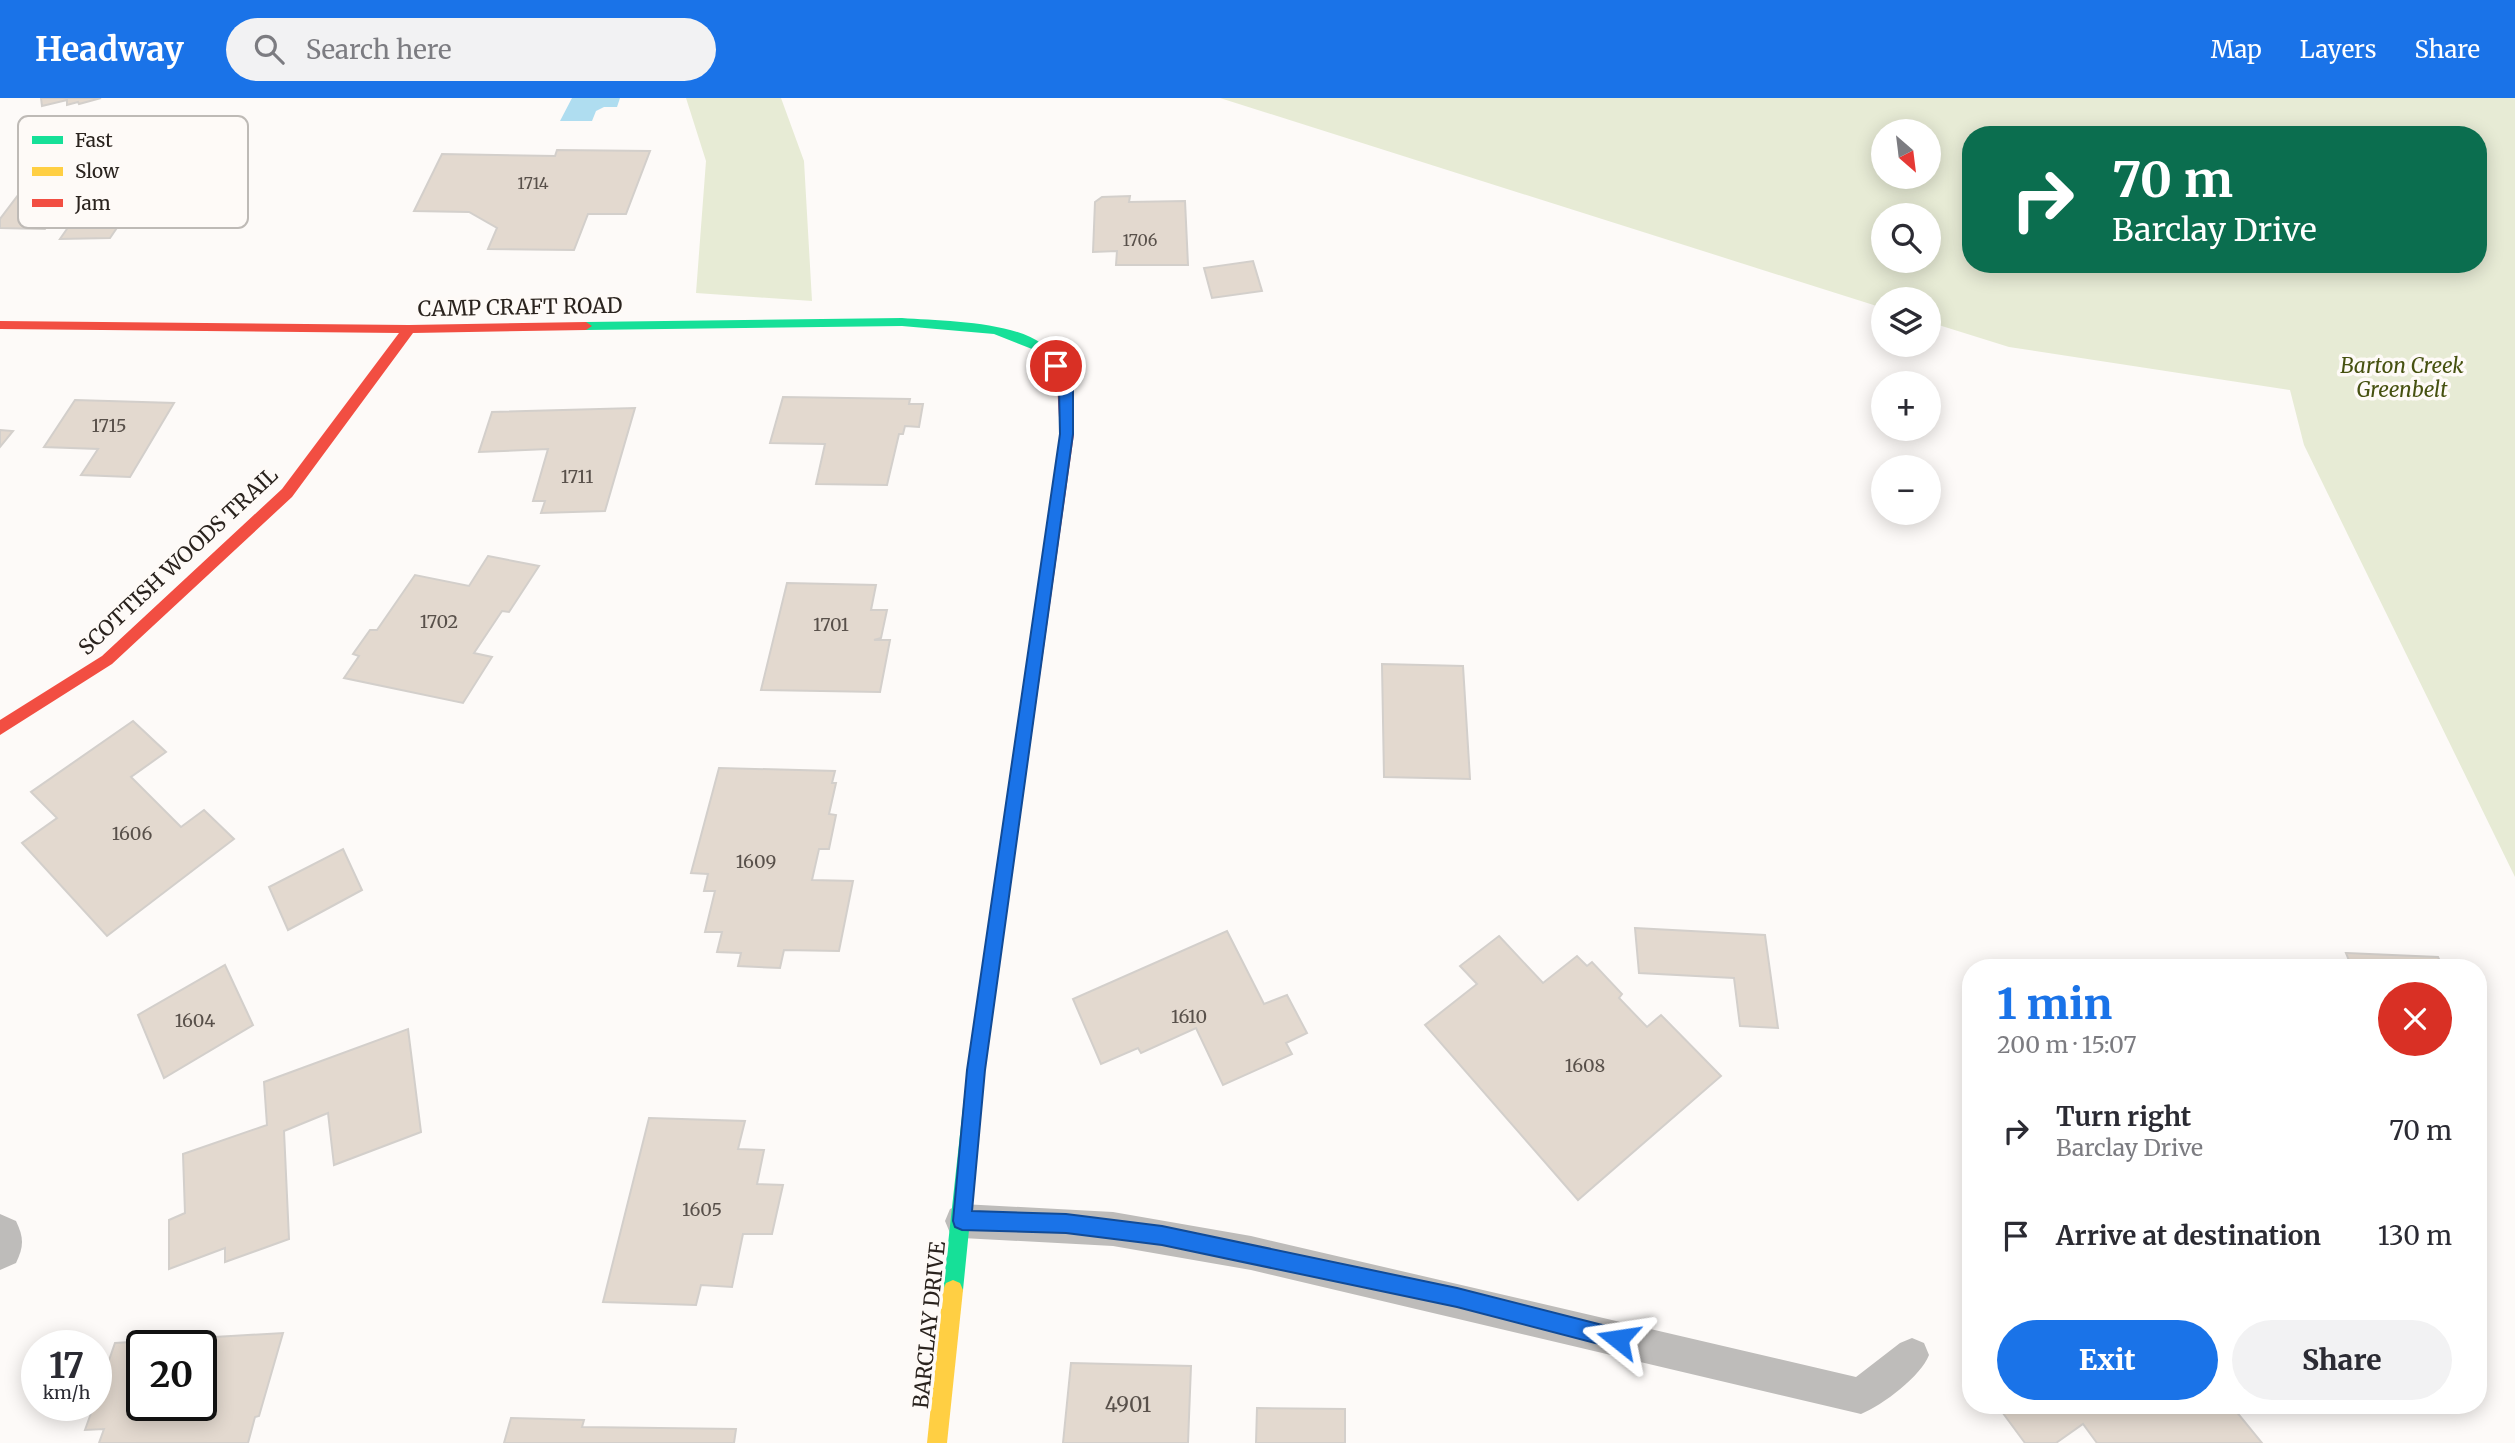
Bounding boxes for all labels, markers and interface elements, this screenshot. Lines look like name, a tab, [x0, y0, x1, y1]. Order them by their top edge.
search box	[226, 18, 716, 81]
text: Headway	[35, 29, 184, 70]
icon: search	[250, 30, 288, 68]
text: Search here	[306, 33, 452, 66]
text: Map	[2211, 34, 2262, 65]
text: Layers	[2300, 34, 2376, 65]
text: Share	[2414, 34, 2480, 65]
legend	[18, 116, 248, 228]
north arrow	[1871, 119, 1941, 189]
map controls	[1871, 119, 1941, 525]
text: Fast	[75, 128, 113, 152]
text: 70 m	[2112, 149, 2233, 210]
icon: right	[1997, 154, 2088, 245]
text: Slow	[75, 159, 120, 183]
house number: 1714	[517, 173, 549, 193]
text: Jam	[74, 191, 111, 215]
button: search	[1871, 203, 1941, 273]
text: Barclay Drive	[2112, 210, 2317, 250]
house number: 1706	[1123, 230, 1158, 250]
button: layers	[1871, 287, 1941, 357]
street label: CAMP CRAFT ROAD	[417, 292, 623, 322]
pin	[1026, 336, 1086, 396]
icon: arrive	[1037, 347, 1075, 385]
park label: Barton Creek Greenbelt	[2340, 352, 2464, 403]
button: +	[1871, 371, 1941, 441]
house number: 1715	[91, 414, 127, 437]
button: −	[1871, 455, 1941, 525]
street label: SCOTTISH WOODS TRAIL	[73, 461, 283, 661]
house number: 1711	[561, 465, 593, 488]
house number: 1702	[420, 610, 458, 633]
house number: 1701	[813, 613, 849, 636]
house number: 1606	[112, 822, 152, 845]
house number: 1609	[736, 850, 776, 873]
text: 1 min	[1997, 978, 2112, 1030]
button: close	[2378, 982, 2452, 1056]
house number: 1610	[1171, 1005, 1207, 1028]
house number: 1604	[175, 1009, 215, 1032]
text: 200 m · 15:07	[1997, 1030, 2137, 1059]
house number: 1608	[1565, 1054, 1605, 1077]
text: Turn right	[2056, 1100, 2191, 1133]
icon: right	[1997, 1112, 2035, 1150]
text: 70 m	[2389, 1114, 2452, 1147]
text: Barclay Drive	[2056, 1133, 2203, 1162]
house number: 1605	[682, 1198, 722, 1221]
icon: arrive	[1997, 1217, 2035, 1255]
text: Arrive at destination	[2056, 1219, 2321, 1252]
text: 130 m	[2378, 1219, 2452, 1252]
street label: BARCLAY DRIVE	[907, 1239, 951, 1410]
position arrow	[1581, 1302, 1655, 1376]
button: Exit	[1997, 1320, 2218, 1400]
button: Share	[2232, 1320, 2452, 1400]
speed limit sign: 20	[126, 1330, 217, 1421]
text: 17	[49, 1344, 84, 1388]
text: km/h	[43, 1381, 90, 1404]
house number: 4901	[1105, 1391, 1151, 1418]

